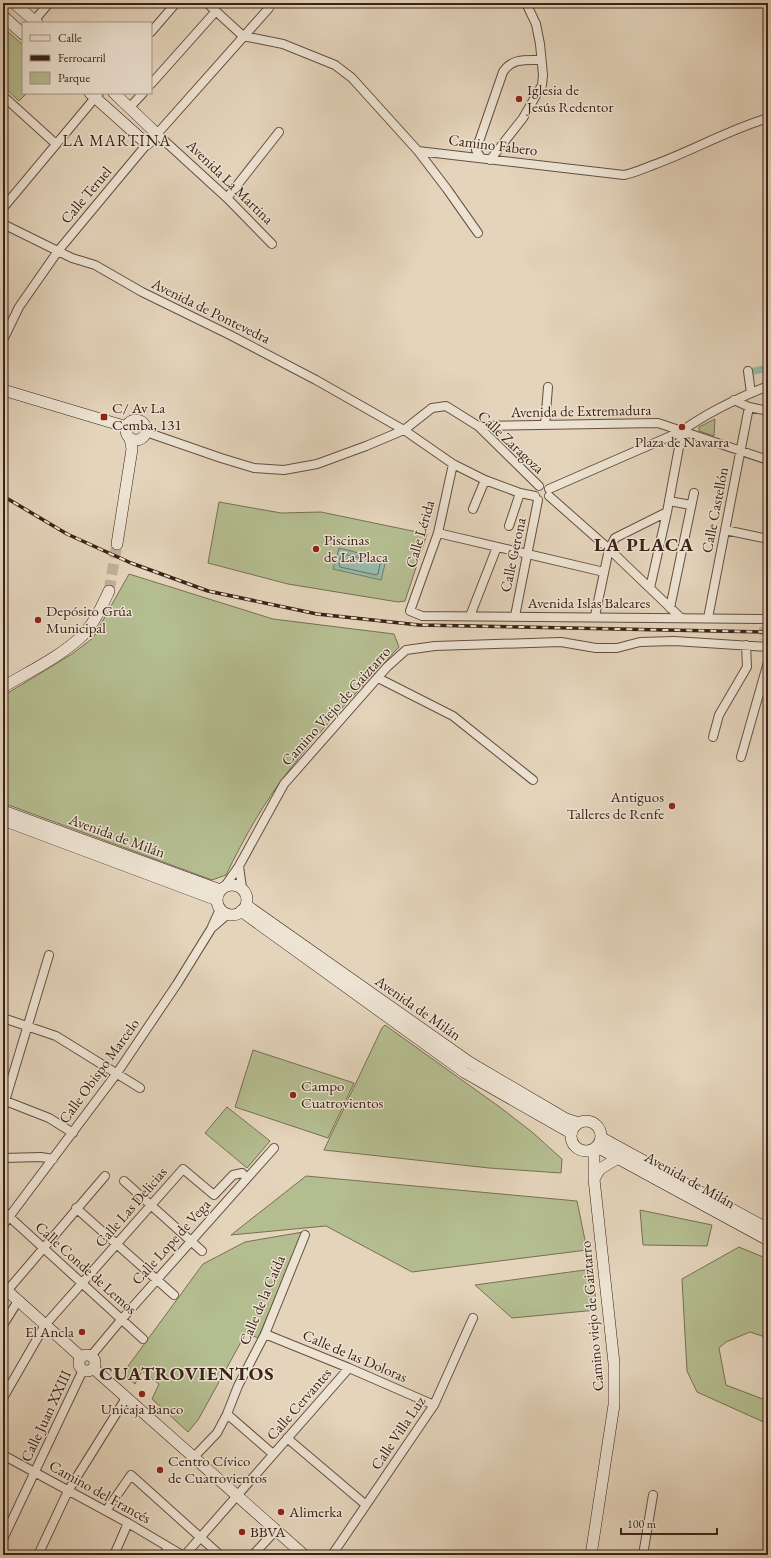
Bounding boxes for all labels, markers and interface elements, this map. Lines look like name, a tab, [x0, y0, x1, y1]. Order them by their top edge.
legend	[22, 22, 152, 94]
text: Calle	[58, 30, 82, 46]
text: Ferrocarril	[58, 50, 106, 66]
text: Parque	[58, 70, 90, 86]
place label: Iglesia de Jesús Redentor	[525, 80, 613, 116]
marker: Iglesia de Jesús Redentor	[514, 94, 524, 104]
district label: LA MARTINA	[63, 130, 171, 151]
street label: Camino Fabero	[447, 130, 539, 159]
street label: Avenida La Martina	[182, 135, 278, 228]
street label: Calle Teruel	[56, 162, 115, 227]
street label: Avenida de Pontevedra	[148, 273, 274, 348]
place label: C/ Av La Cemba, 131	[112, 398, 182, 434]
street label: Avenida de Extremadura	[510, 400, 651, 421]
street label: Calle Zaragoza	[474, 406, 549, 477]
marker: C/ Av La Cemba, 131	[99, 412, 109, 422]
marker: Plaza de Navarra	[677, 422, 687, 432]
place label: Plaza de Navarra	[635, 432, 729, 451]
street label: Calle Castellón	[697, 465, 732, 555]
street label: Calle Lérida	[401, 498, 438, 570]
street label: Calle Gerona	[495, 516, 530, 594]
place label: Piscinas de La Placa	[324, 530, 388, 566]
district label: LA PLACA	[594, 532, 694, 557]
marker: Piscinas de La Placa	[311, 544, 321, 554]
street label: Avenida Islas Baleares	[527, 593, 651, 612]
place label: Depósito Grúa Municipal	[46, 601, 132, 637]
marker: Depósito Grúa Municipal	[33, 615, 43, 625]
street label: Camino Viejo de Gaiztarro	[277, 642, 394, 769]
place label: Antiguos Talleres de Renfe	[567, 787, 664, 823]
marker: Antiguos Talleres de Renfe	[667, 801, 677, 811]
street label: Avenida de Milán	[66, 809, 168, 862]
street label: Avenida de Milán	[371, 970, 465, 1044]
street label: Calle Obispo Marcelo	[54, 1014, 143, 1127]
place label: Campo Cuatrovientos	[301, 1076, 384, 1112]
marker: Campo Cuatrovientos	[288, 1090, 298, 1100]
street label: Avenida de Milán	[641, 1146, 739, 1212]
street label: Calle Las Delicias	[91, 1162, 171, 1251]
street label: Calle Lope de Vega	[127, 1195, 214, 1288]
street label: Calle Conde de Lemos	[32, 1217, 141, 1318]
street label: Camino viejo de Gaiztarro	[575, 1240, 608, 1392]
street label: Calle de la Caída	[234, 1252, 289, 1348]
place label: El Ancla	[25, 1322, 74, 1341]
street label: Calle de las Doloras	[300, 1325, 411, 1386]
marker: El Ancla	[77, 1327, 87, 1337]
district label: CUATROVIENTOS	[99, 1361, 275, 1386]
street label: Calle Cervantes	[262, 1363, 335, 1444]
street label: Calle Juan XXIII	[16, 1367, 75, 1465]
marker: Unicaja Banco	[137, 1389, 147, 1399]
street label: Calle Villa Luz	[366, 1392, 429, 1473]
place label: Unicaja Banco	[101, 1399, 183, 1418]
place label: Centro Cívico de Cuatrovientos	[168, 1451, 267, 1487]
street label: Camino del Francés	[46, 1456, 155, 1527]
marker: Centro Cívico de Cuatrovientos	[155, 1465, 165, 1475]
place label: Alimerka	[288, 1502, 342, 1521]
marker: Alimerka	[276, 1507, 286, 1517]
scale bar	[621, 1510, 717, 1536]
text: 100 m	[627, 1516, 657, 1532]
place label: BBVA	[250, 1522, 286, 1541]
marker: BBVA	[237, 1527, 247, 1537]

